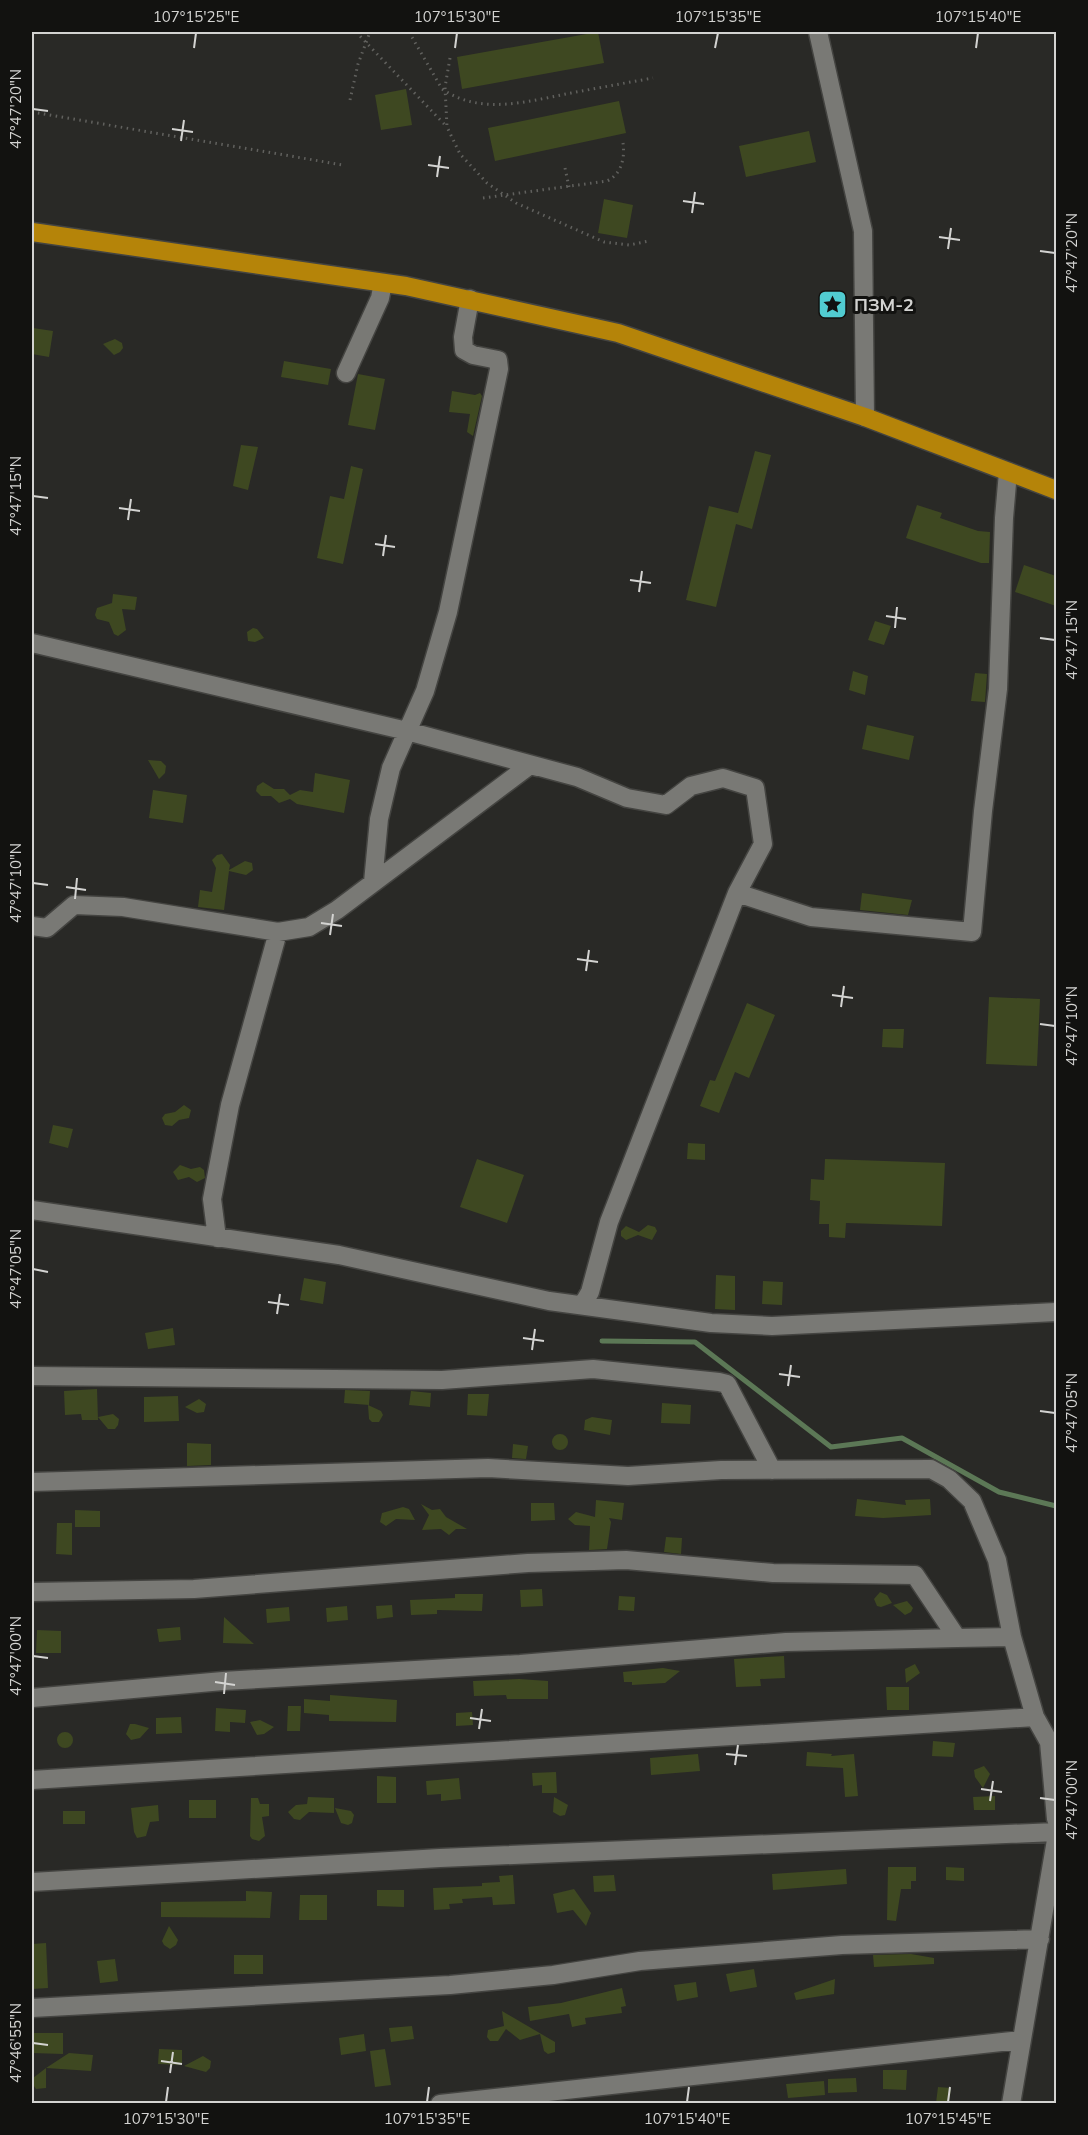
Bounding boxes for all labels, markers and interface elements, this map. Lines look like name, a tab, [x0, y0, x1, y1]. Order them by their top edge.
text: 107°15'25"E	[153, 7, 239, 26]
text: 107°15'30"E	[414, 7, 500, 26]
text: 107°15'35"E	[675, 7, 761, 26]
text: 107°15'40"E	[935, 7, 1021, 26]
text: 47°47'20"N	[6, 69, 25, 149]
text: 47°47'20"N	[1062, 213, 1081, 293]
place icon: ПЗМ-2	[817, 288, 849, 320]
place label: ПЗМ-2	[854, 293, 914, 316]
text: 47°47'15"N	[6, 456, 25, 536]
text: 47°47'15"N	[1062, 600, 1081, 680]
text: 47°47'10"N	[6, 843, 25, 923]
text: 47°47'10"N	[1062, 986, 1081, 1066]
text: 47°47'05"N	[6, 1229, 25, 1309]
text: 47°47'05"N	[1062, 1373, 1081, 1453]
text: 47°47'00"N	[6, 1616, 25, 1696]
text: 47°47'00"N	[1062, 1760, 1081, 1840]
text: 47°46'55"N	[6, 2003, 25, 2083]
text: 107°15'30"E	[123, 2109, 209, 2128]
text: 107°15'35"E	[384, 2109, 470, 2128]
text: 107°15'40"E	[644, 2109, 730, 2128]
text: 107°15'45"E	[905, 2109, 991, 2128]

